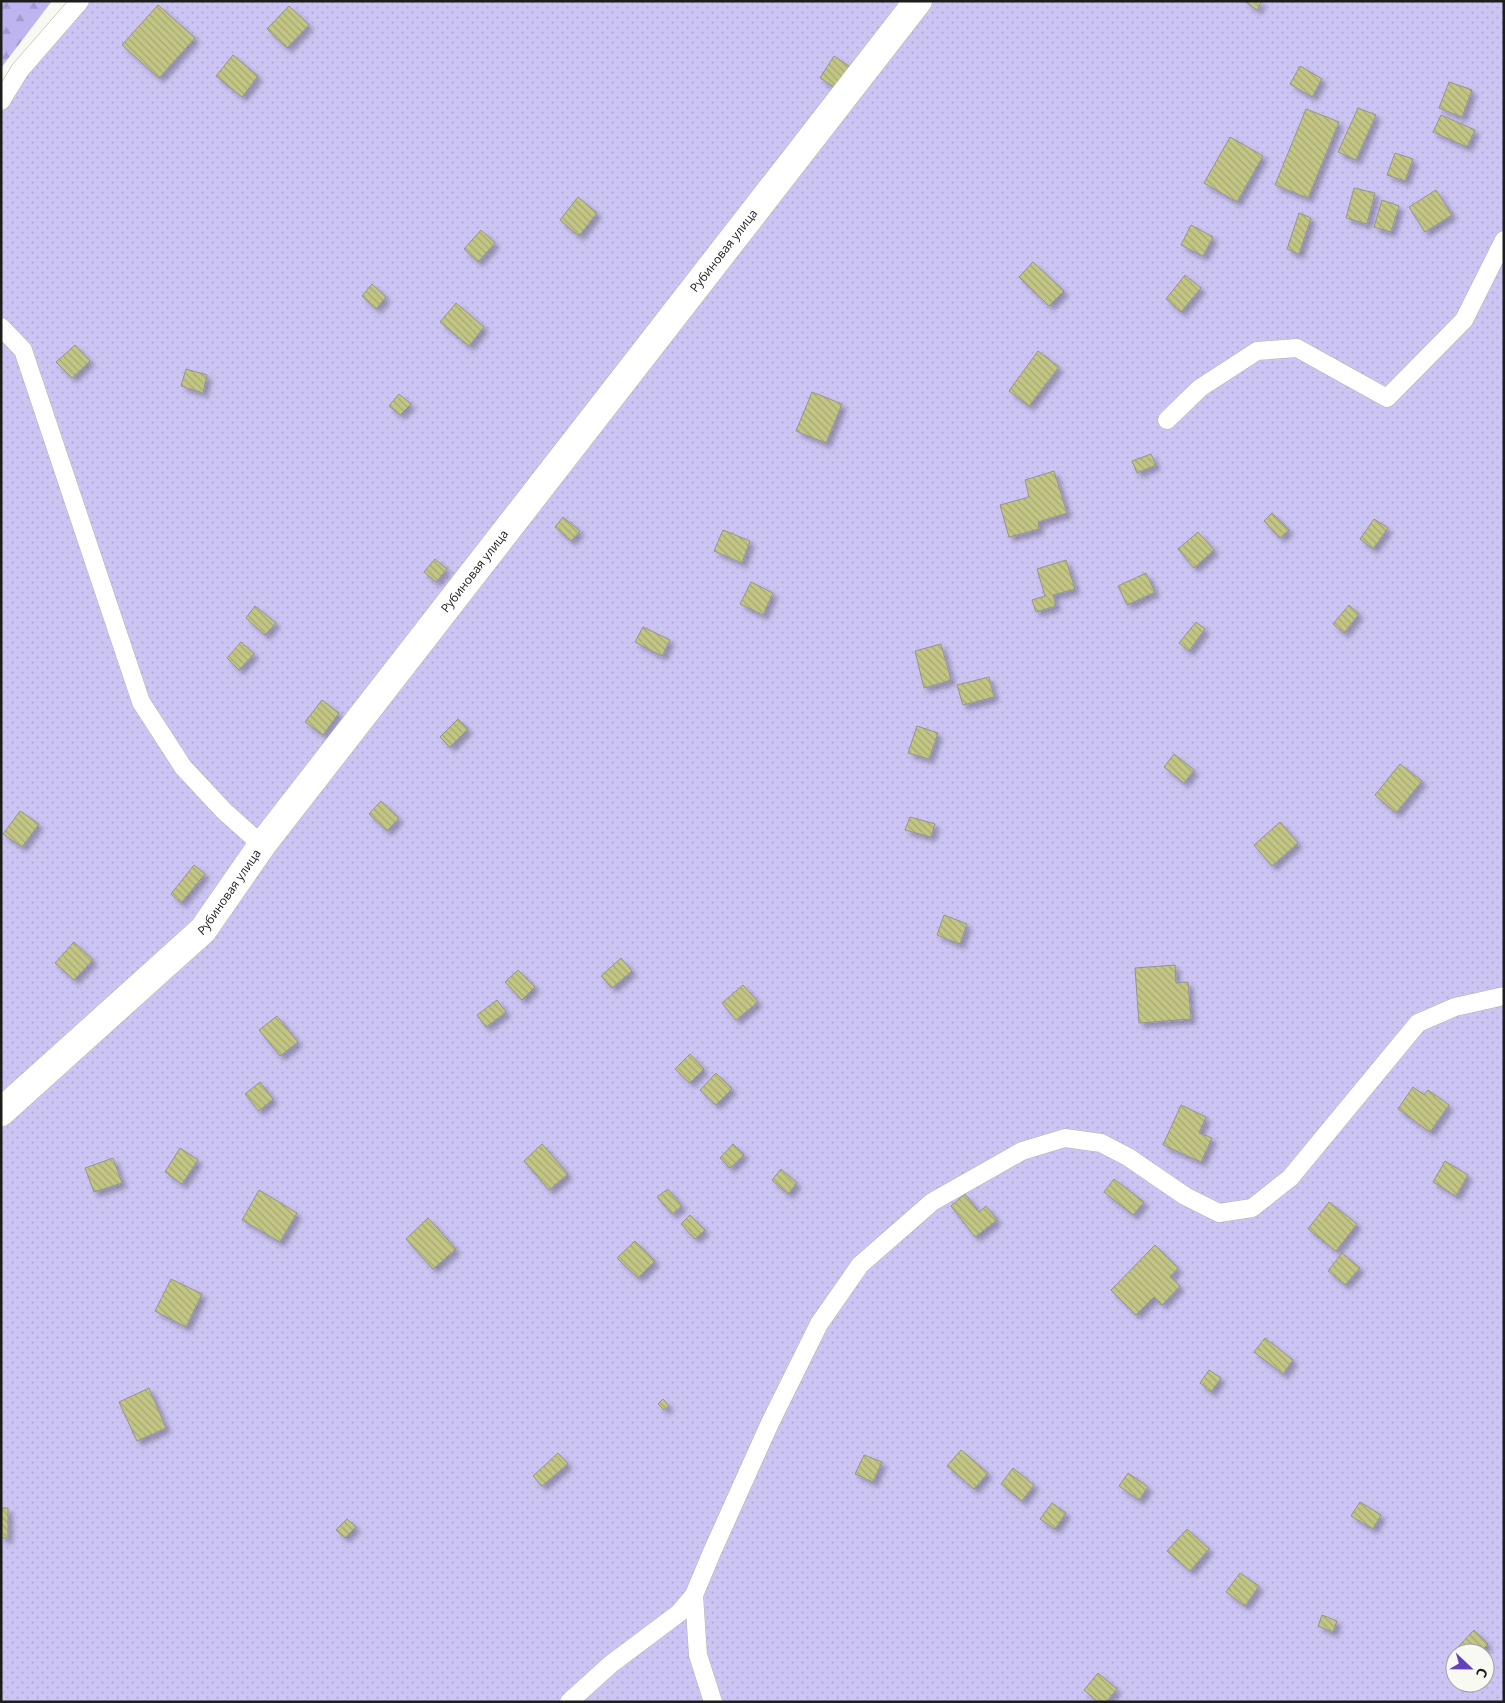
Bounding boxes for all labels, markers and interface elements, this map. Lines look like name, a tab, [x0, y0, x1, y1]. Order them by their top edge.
street label: Рубиновая улица	[686, 205, 761, 295]
street label: Рубиновая улица	[437, 526, 512, 616]
street label: Рубиновая улица	[194, 846, 265, 939]
north arrow	[1445, 1643, 1495, 1693]
text: С	[1472, 1665, 1493, 1681]

